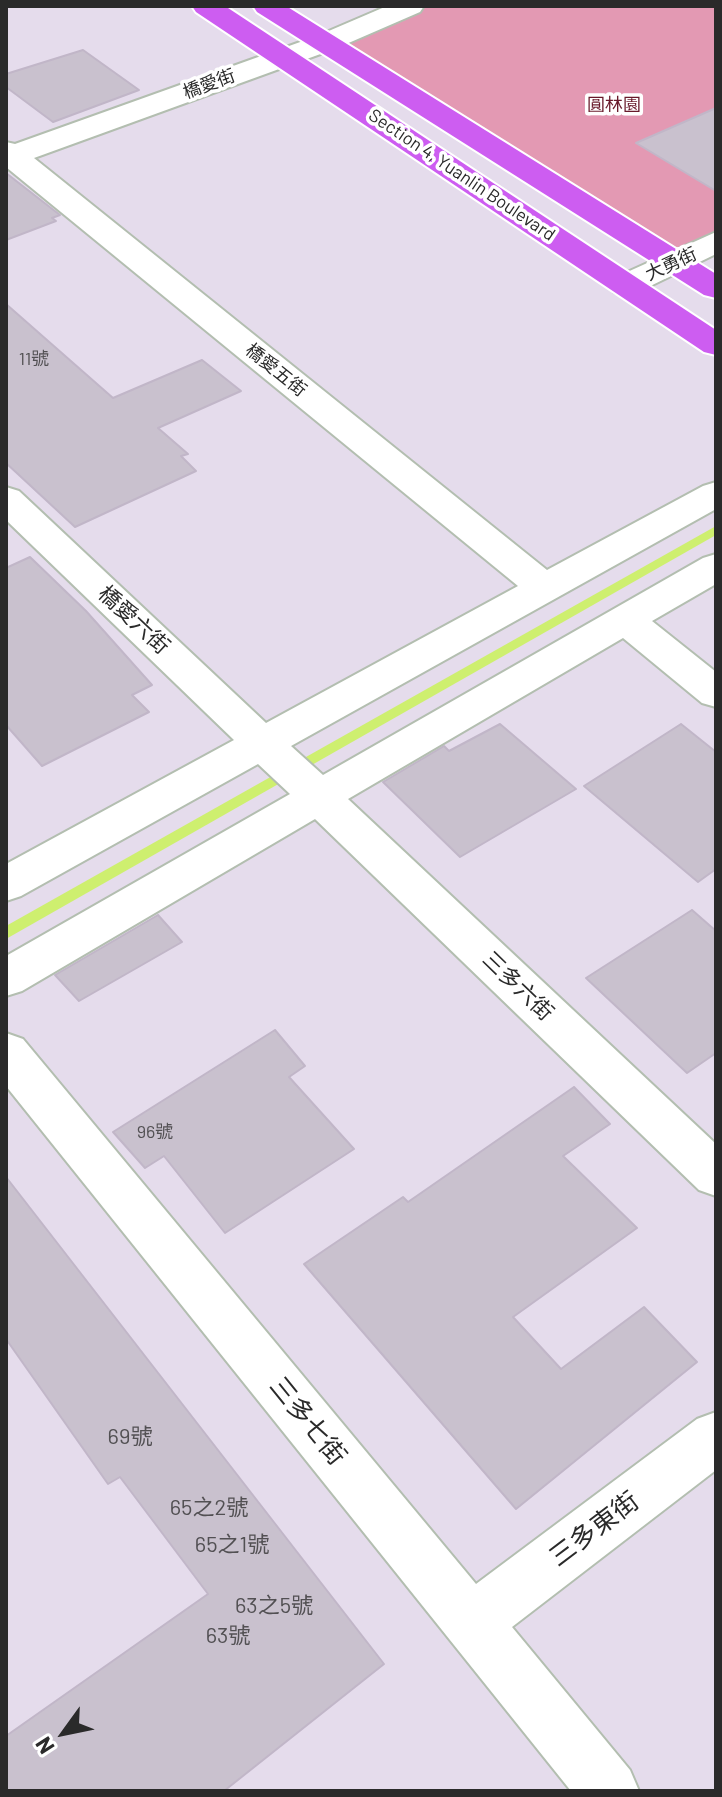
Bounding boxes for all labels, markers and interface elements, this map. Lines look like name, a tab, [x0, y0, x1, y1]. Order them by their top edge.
street label: 橋愛街	[180, 65, 238, 103]
park label: 圓林園	[587, 94, 641, 116]
street label: Section 4, Yuanlin Boulevard	[365, 104, 559, 246]
street label: 大勇街	[642, 243, 700, 285]
street label: 橋愛五街	[241, 339, 311, 401]
house number: 11號	[19, 348, 49, 370]
street label: 橋愛六街	[93, 580, 175, 660]
street label: 三多六街	[477, 946, 559, 1026]
house number: 96號	[137, 1121, 173, 1143]
street label: 三多七街	[263, 1371, 353, 1471]
house number: 69號	[108, 1424, 152, 1450]
street label: 三多東街	[543, 1485, 645, 1573]
house number: 65之2號	[170, 1495, 248, 1521]
house number: 65之1號	[195, 1532, 269, 1558]
house number: 63之5號	[235, 1593, 313, 1619]
house number: 63號	[206, 1623, 250, 1649]
north arrow	[24, 1693, 104, 1773]
text: N	[29, 1733, 59, 1759]

